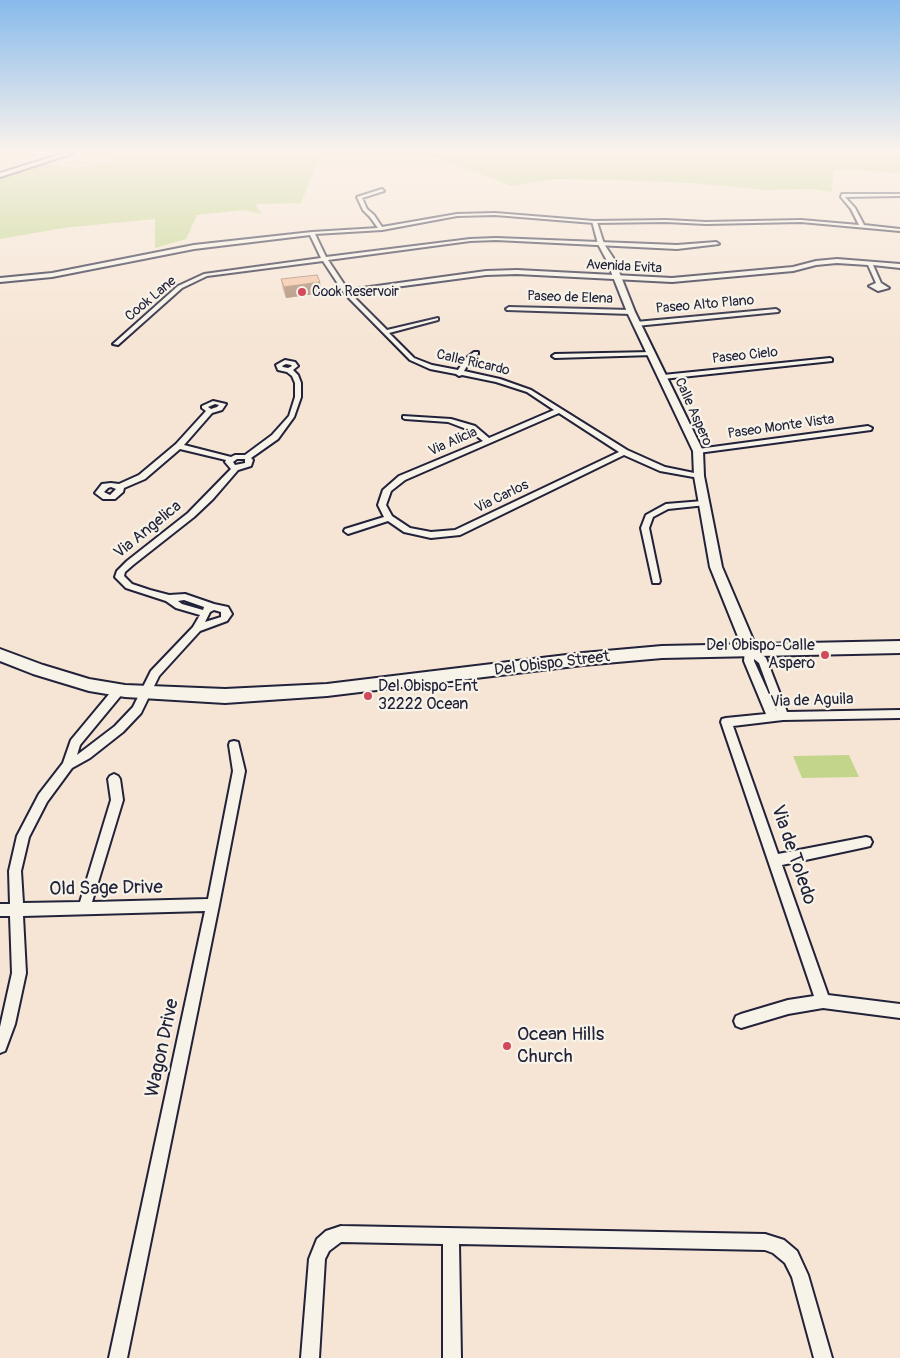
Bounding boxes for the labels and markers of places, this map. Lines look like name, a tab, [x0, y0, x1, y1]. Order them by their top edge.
place label: Cook Reservoir	[312, 284, 399, 300]
marker: Cook Reservoir	[296, 286, 308, 298]
place label: Del Obispo-Calle Aspero	[706, 636, 815, 674]
marker: Del Obispo-Calle Aspero	[819, 649, 831, 661]
place label: Del Obispo-Ent 32222 Ocean	[378, 677, 478, 715]
marker: Del Obispo-Ent 32222 Ocean	[362, 690, 374, 702]
place label: Ocean Hills Church	[517, 1024, 604, 1068]
marker: Ocean Hills Church	[501, 1040, 513, 1052]

